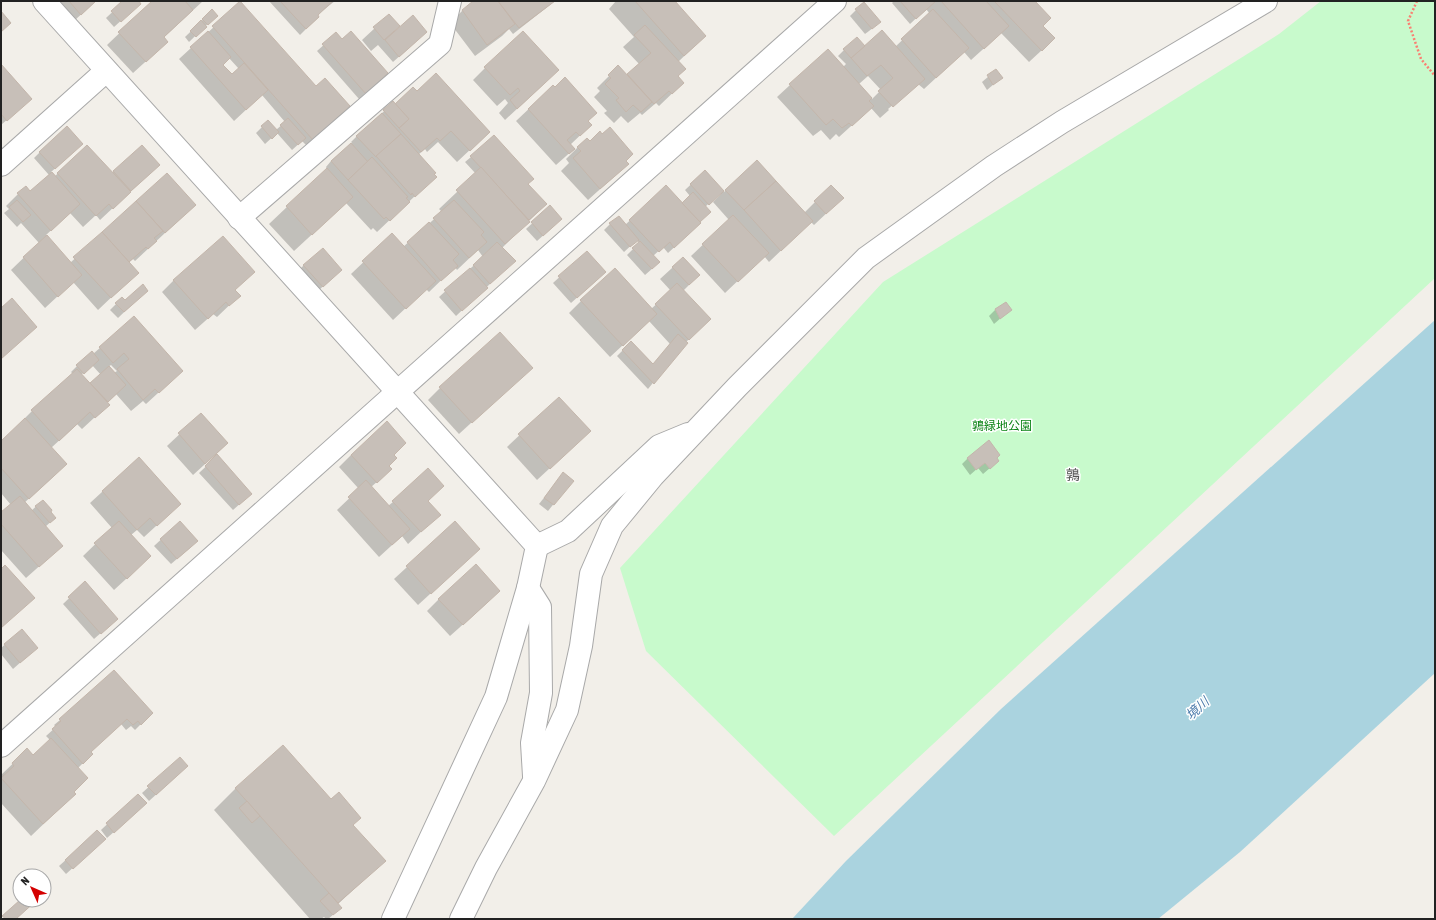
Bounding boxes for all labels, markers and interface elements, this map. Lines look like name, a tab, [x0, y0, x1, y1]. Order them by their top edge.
park label: 鶉緑地公園	[972, 419, 1032, 433]
district label: 鶉	[1066, 467, 1080, 483]
water label: 境川	[1183, 693, 1213, 723]
north arrow	[12, 868, 52, 908]
text: N	[18, 874, 31, 887]

